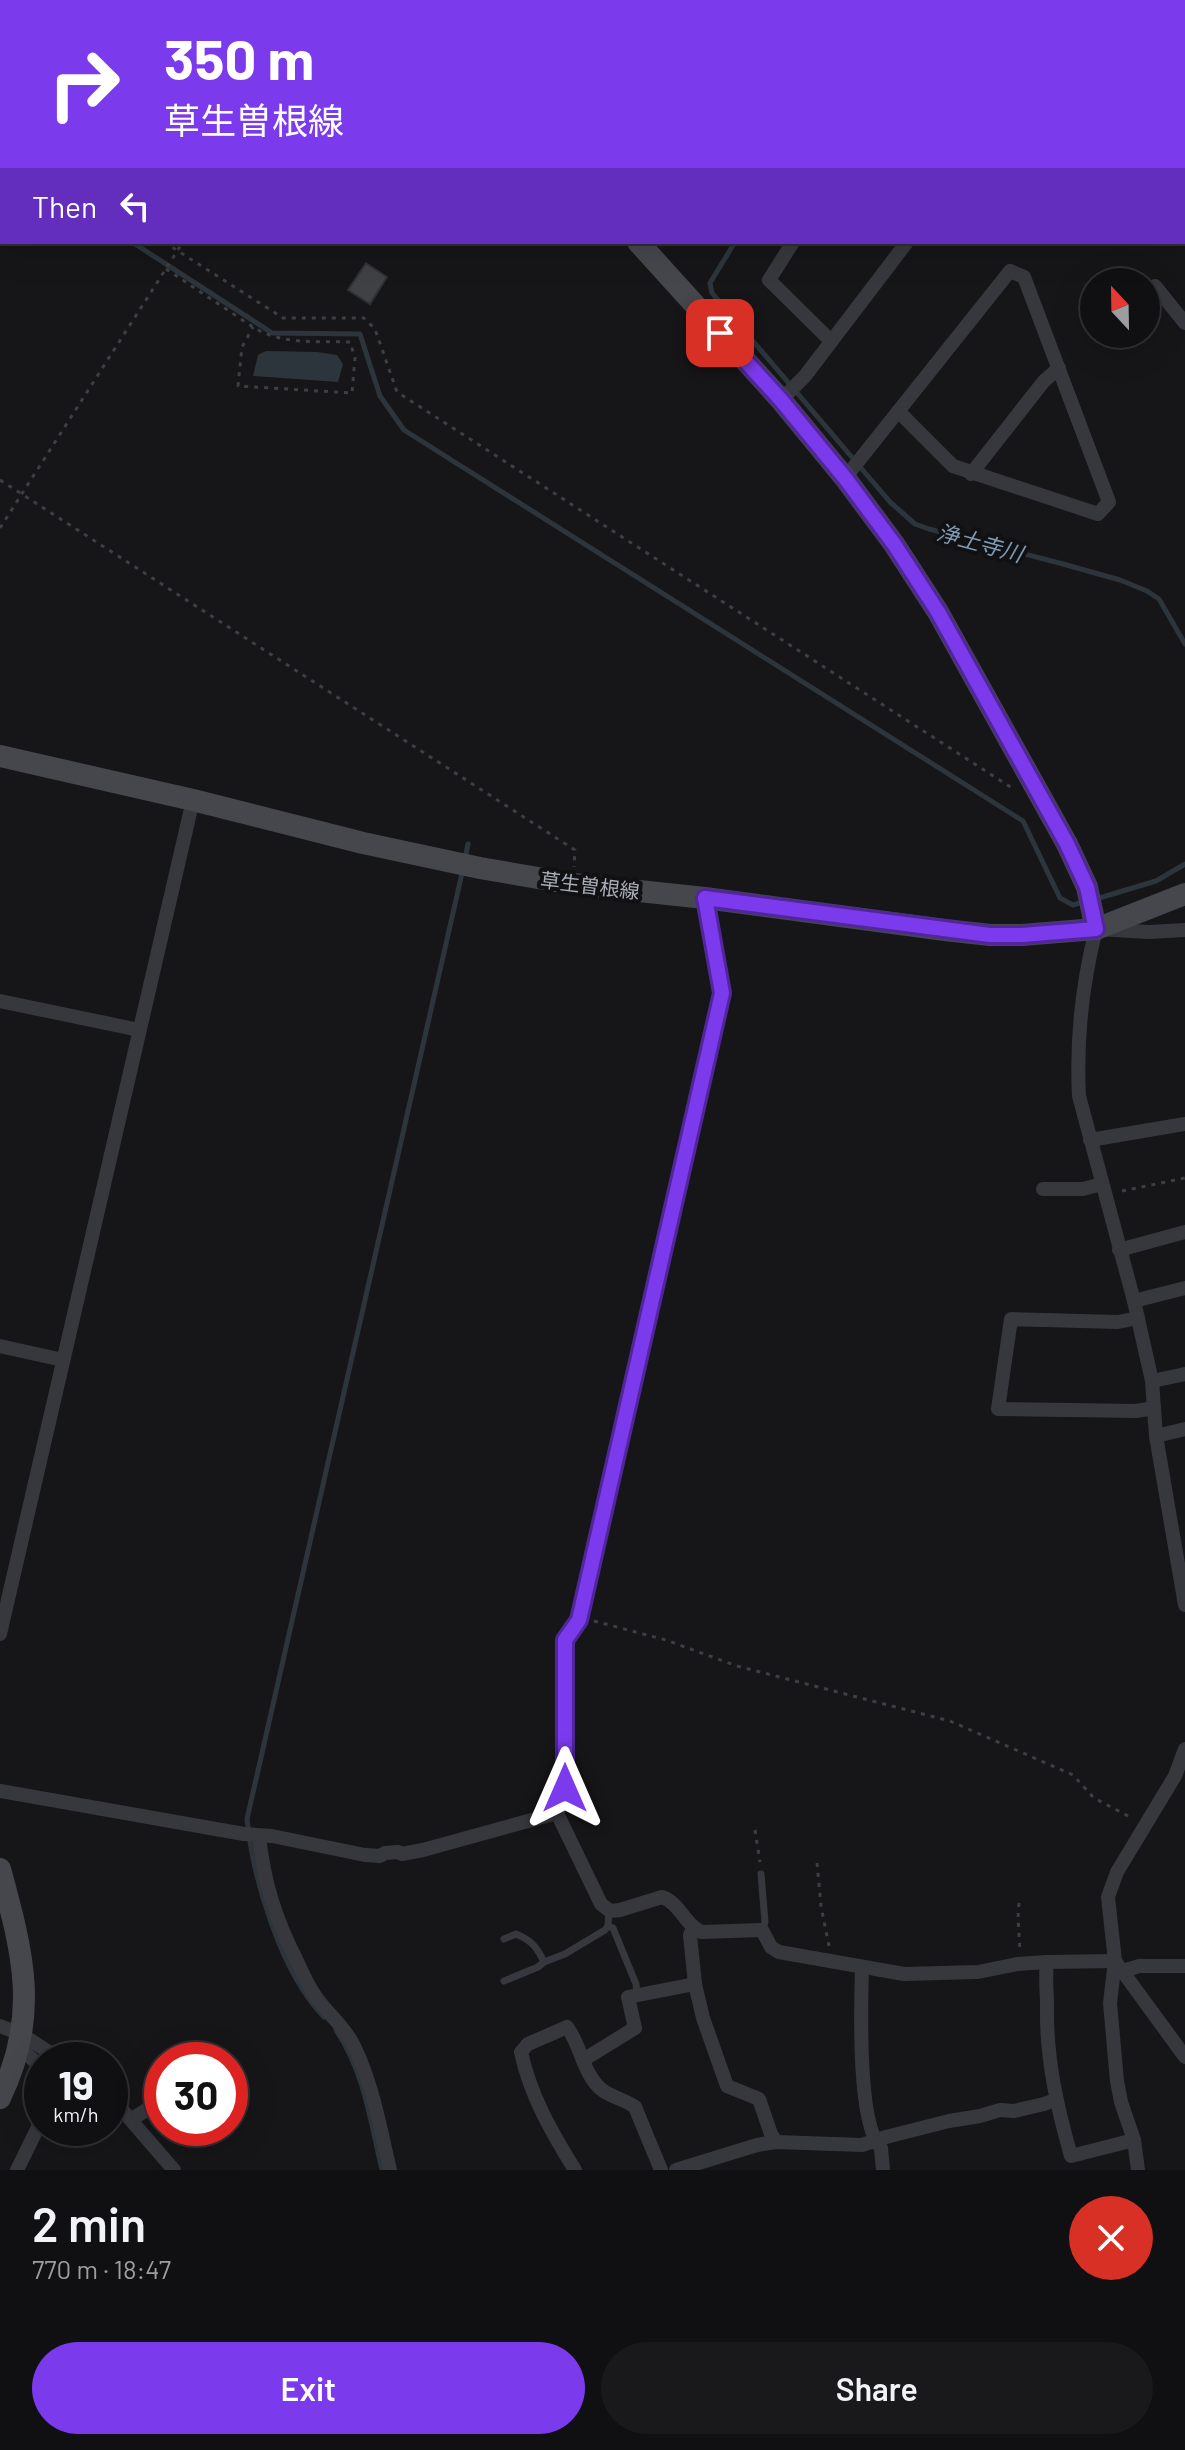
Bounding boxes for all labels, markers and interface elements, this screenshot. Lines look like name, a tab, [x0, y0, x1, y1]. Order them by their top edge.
text: 350 m	[164, 24, 314, 91]
icon: right	[32, 32, 136, 136]
text: 草生曽根線	[164, 98, 344, 141]
icon: left	[113, 184, 157, 228]
text: Then	[32, 188, 97, 224]
north arrow	[1080, 268, 1160, 348]
map controls	[1080, 268, 1160, 348]
pin	[686, 299, 754, 367]
icon: arrive	[698, 311, 742, 355]
water label: 浄土寺川	[934, 518, 1028, 566]
street label: 草生曽根線	[539, 867, 641, 903]
position arrow	[523, 1746, 607, 1830]
speed limit sign: 30	[144, 2042, 248, 2146]
text: 19	[58, 2060, 94, 2108]
text: km/h	[53, 2102, 99, 2126]
text: 2 min	[32, 2194, 146, 2252]
button: close	[1069, 2196, 1153, 2280]
text: 770 m · 18:47	[32, 2253, 171, 2284]
button: Exit	[32, 2342, 585, 2434]
button: Share	[601, 2342, 1153, 2434]

